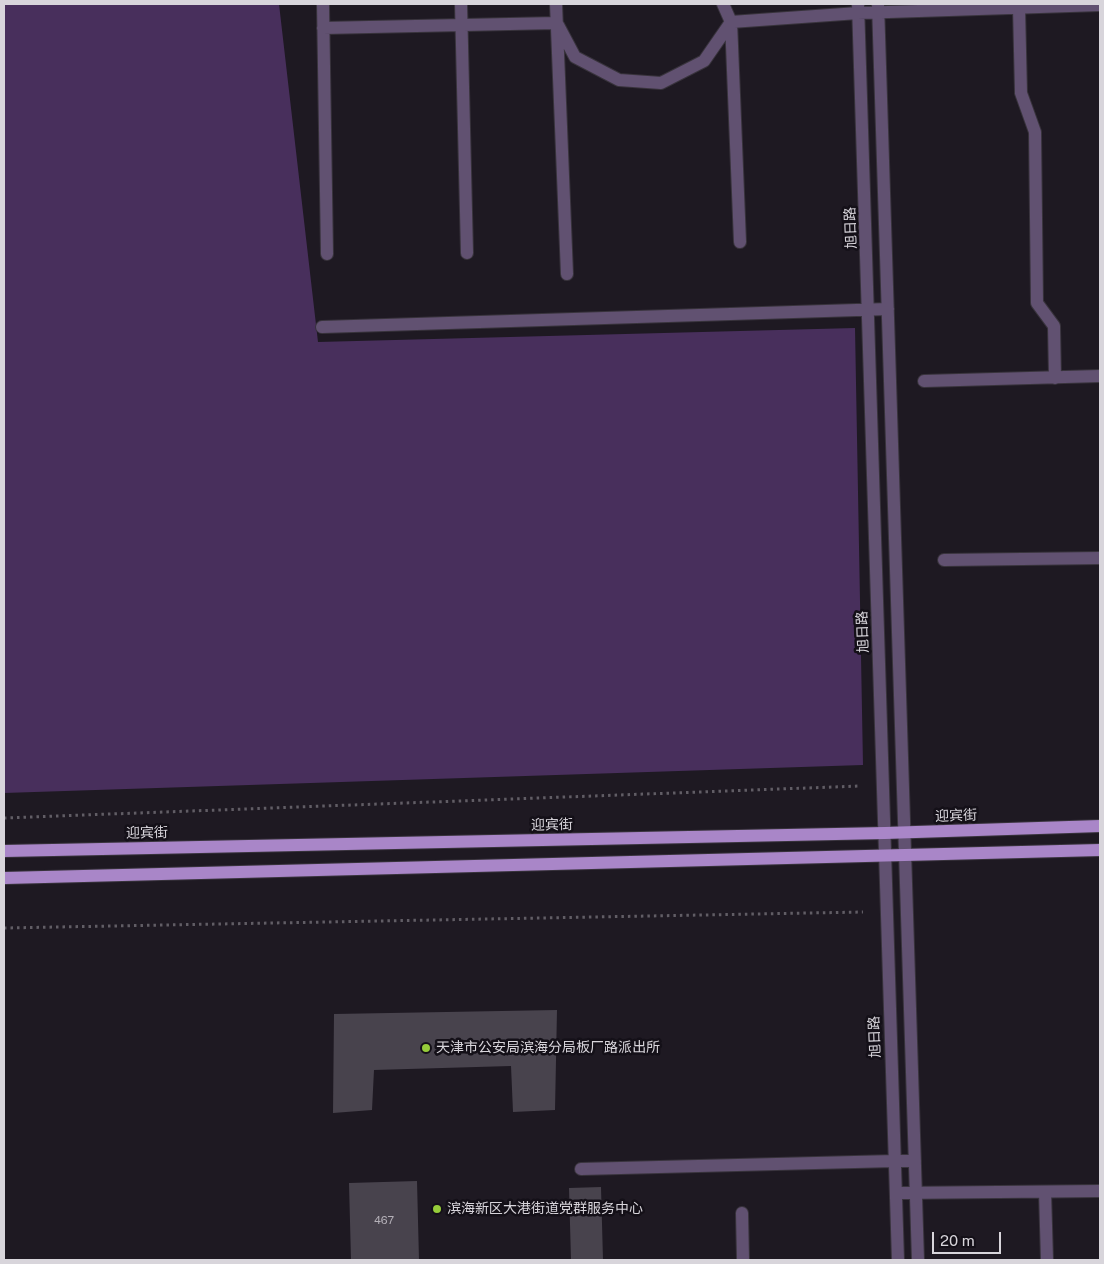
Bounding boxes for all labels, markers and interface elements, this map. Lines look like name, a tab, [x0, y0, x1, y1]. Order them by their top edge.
street label: 旭日路	[842, 207, 860, 249]
street label: 旭日路	[854, 611, 872, 653]
street label: 迎宾街	[935, 807, 977, 825]
street label: 迎宾街	[531, 816, 573, 834]
street label: 迎宾街	[126, 824, 168, 842]
street label: 旭日路	[866, 1016, 884, 1058]
place label: 天津市公安局滨海分局板厂路派出所	[436, 1040, 660, 1056]
marker: 天津市公安局滨海分局板厂路派出所	[420, 1042, 432, 1054]
place label: 滨海新区大港街道党群服务中心	[447, 1201, 643, 1217]
marker: 滨海新区大港街道党群服务中心	[431, 1203, 443, 1215]
house number: 467	[374, 1214, 394, 1228]
scale bar	[934, 1222, 1003, 1254]
text: 20 m	[940, 1232, 975, 1249]

